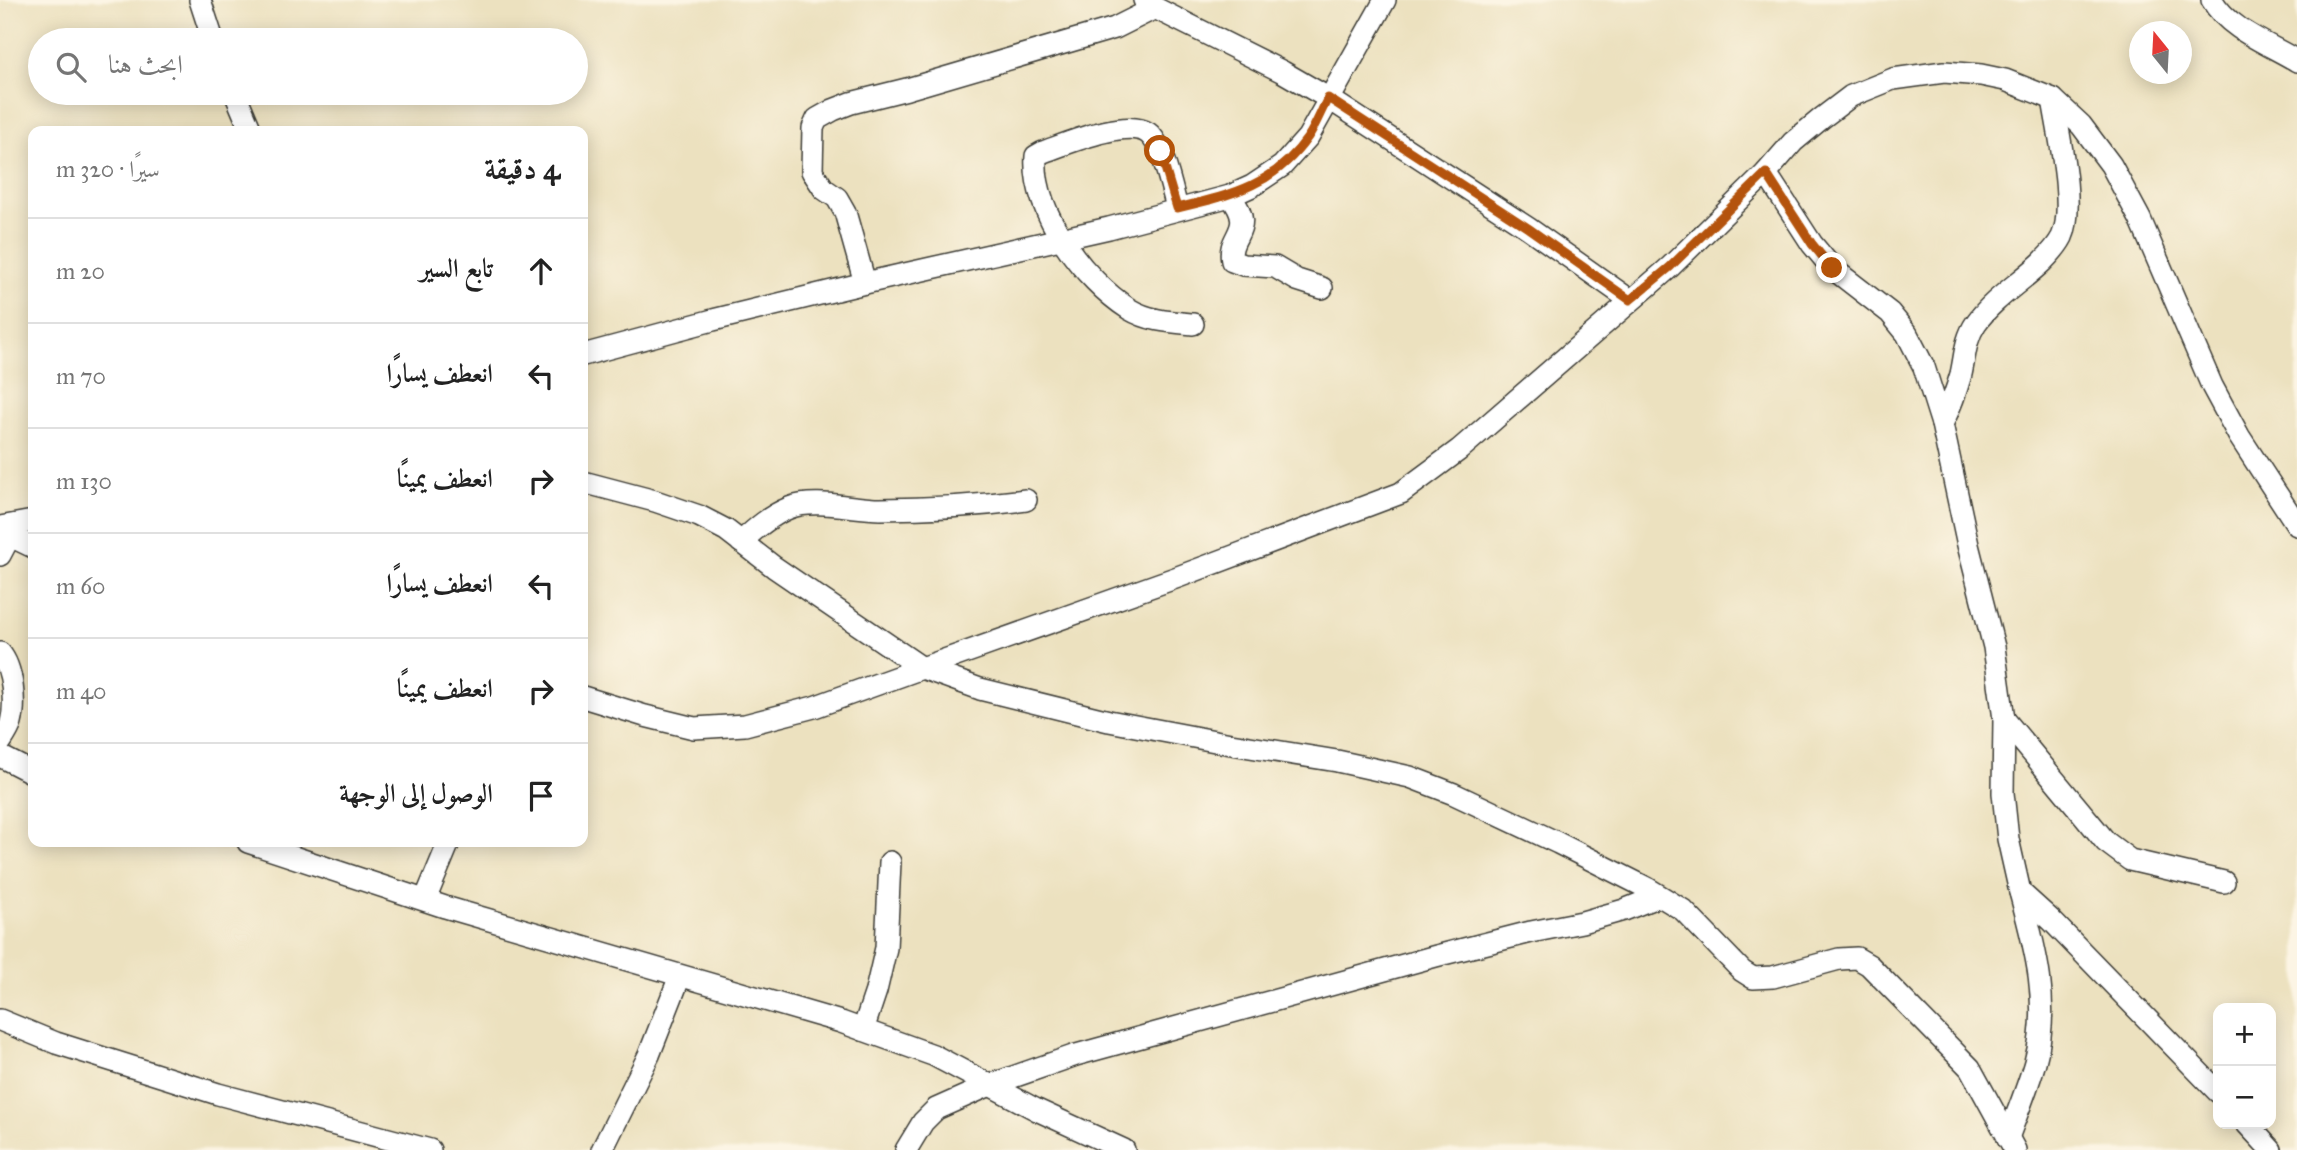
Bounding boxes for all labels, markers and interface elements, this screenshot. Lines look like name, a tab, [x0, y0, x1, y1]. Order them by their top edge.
north arrow	[2129, 21, 2192, 84]
search box	[28, 28, 588, 105]
icon: search	[52, 48, 90, 86]
text: ابحث هنا	[108, 48, 183, 80]
route start	[1144, 135, 1175, 166]
text: 4 دقيقة	[484, 151, 560, 187]
text: سيرًا · 320 m	[56, 155, 160, 183]
text: تابع السير	[420, 252, 493, 284]
icon: ahead	[522, 252, 560, 290]
route end	[1816, 252, 1847, 283]
text: 20 m	[56, 257, 105, 285]
text: انعطف يسارًا	[386, 357, 493, 389]
icon: left	[522, 357, 560, 395]
text: 70 m	[56, 362, 106, 390]
text: انعطف يمينًا	[397, 462, 493, 494]
icon: right	[522, 462, 560, 500]
text: 130 m	[56, 467, 112, 495]
text: انعطف يسارًا	[386, 567, 493, 599]
icon: left	[522, 567, 560, 605]
text: 60 m	[56, 572, 105, 600]
text: انعطف يمينًا	[397, 672, 493, 704]
icon: right	[522, 672, 560, 710]
text: 40 m	[56, 677, 106, 705]
text: الوصول إلى الوجهة	[339, 777, 493, 809]
icon: arrive	[522, 777, 560, 815]
map controls	[2213, 1003, 2276, 1129]
button: +	[2213, 1003, 2276, 1066]
button: −	[2213, 1066, 2276, 1129]

